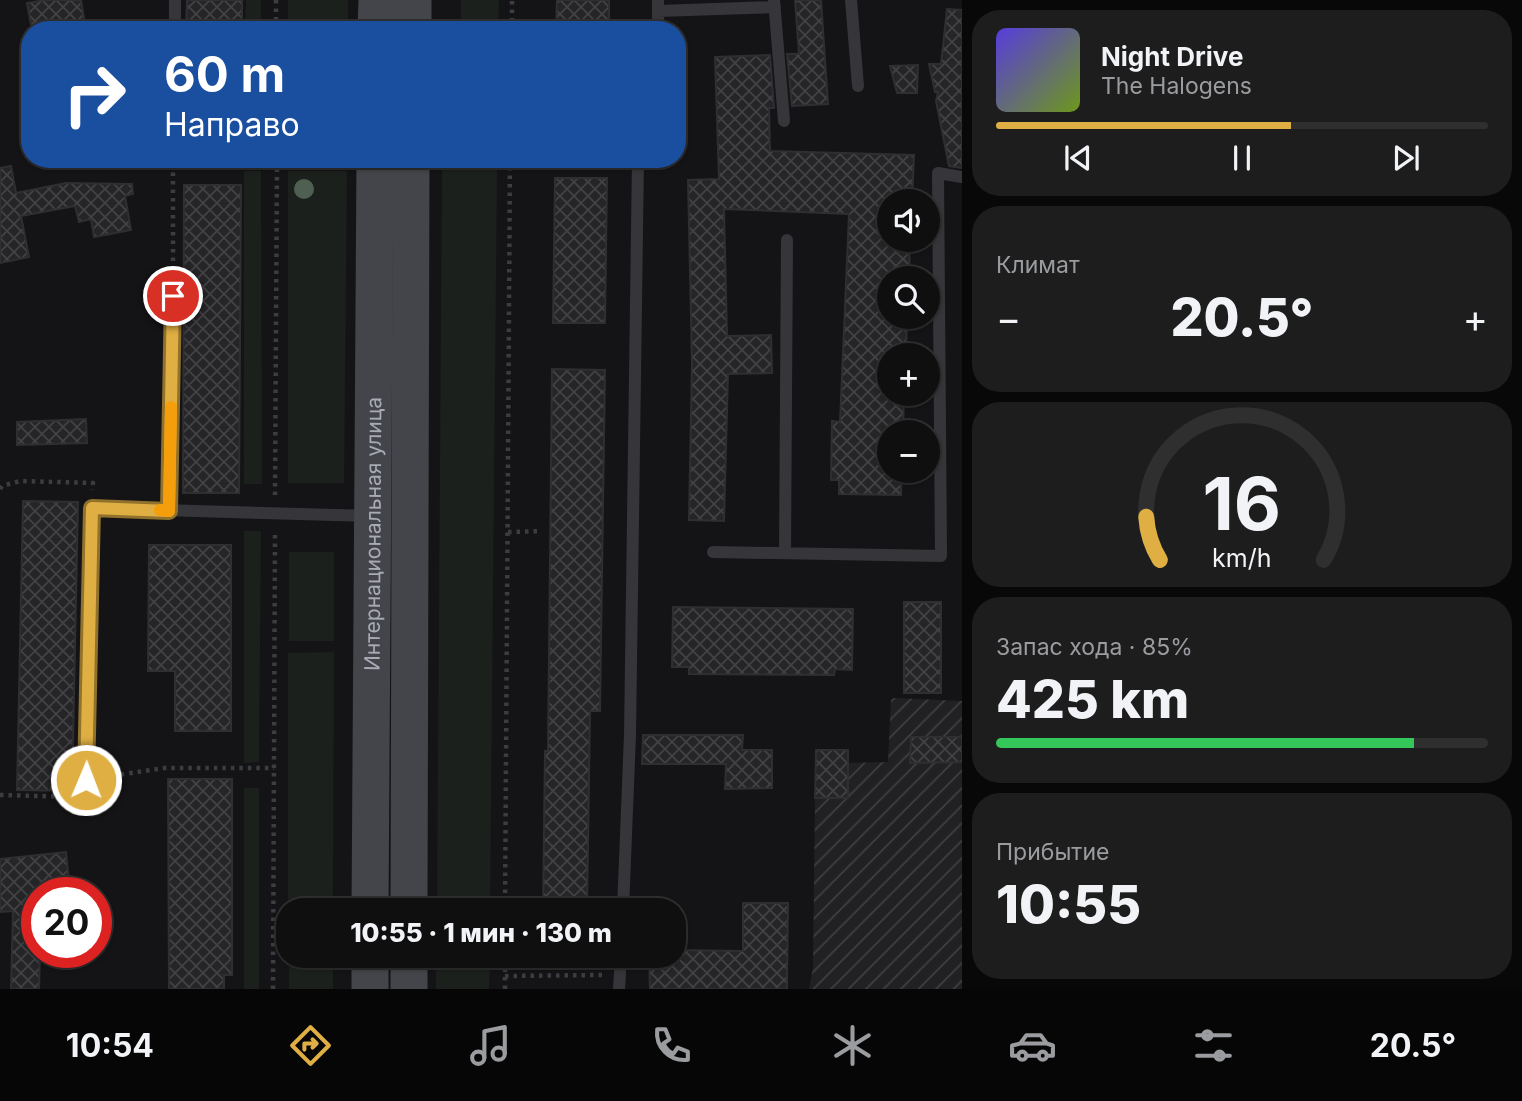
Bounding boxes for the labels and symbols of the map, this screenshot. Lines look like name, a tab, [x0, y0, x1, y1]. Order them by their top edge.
pin	[143, 266, 203, 326]
street label: Интернациональная улица	[359, 397, 386, 671]
position arrow	[49, 743, 123, 817]
speed limit sign: 20	[21, 877, 112, 968]

